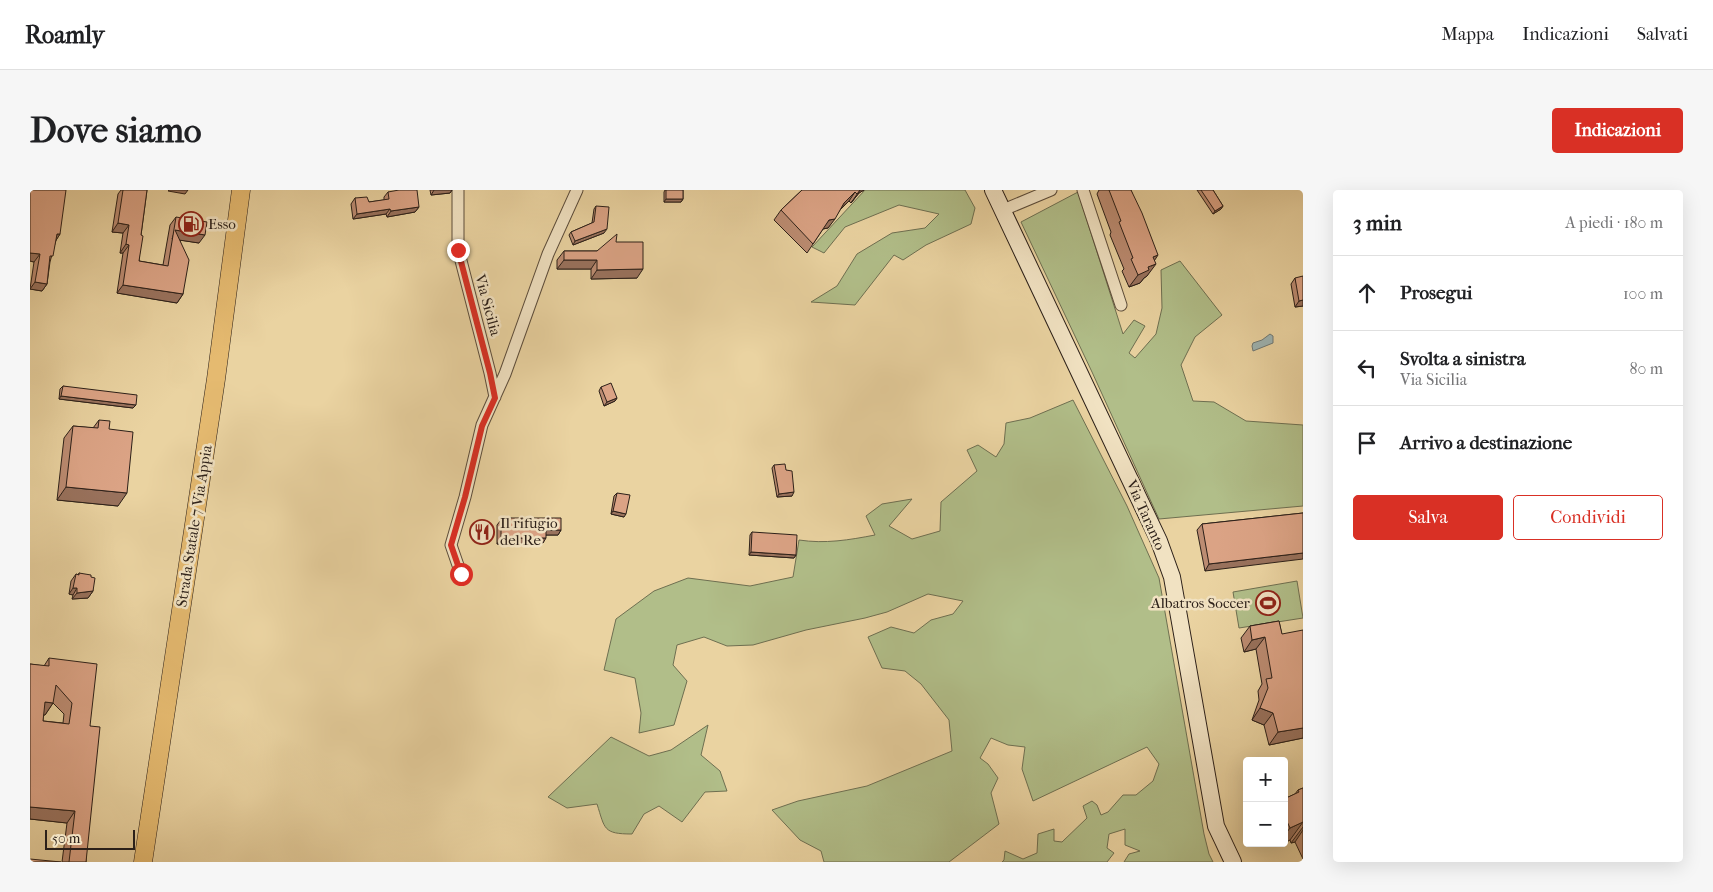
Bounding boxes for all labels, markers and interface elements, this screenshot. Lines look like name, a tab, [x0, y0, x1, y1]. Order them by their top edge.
text: Roamly	[25, 21, 104, 49]
text: Mappa	[1441, 24, 1494, 45]
text: Indicazioni	[1522, 24, 1609, 45]
text: Salvati	[1637, 24, 1688, 45]
button: Indicazioni	[1552, 108, 1683, 153]
text: Dove siamo	[30, 110, 202, 151]
fuel station icon: Esso	[178, 211, 204, 237]
text: 3 min	[1353, 211, 1402, 235]
text: A piedi · 180 m	[1565, 213, 1663, 232]
place label: Esso	[208, 215, 236, 233]
route end	[447, 239, 470, 262]
street label: Via Sicilia	[471, 271, 505, 339]
icon: ahead	[1353, 279, 1381, 307]
text: Prosegui	[1400, 282, 1472, 304]
text: 100 m	[1623, 284, 1663, 303]
text: Svolta a sinistra	[1400, 348, 1526, 370]
icon: left	[1353, 354, 1381, 382]
text: 80 m	[1629, 359, 1663, 378]
text: Via Sicilia	[1400, 370, 1467, 389]
icon: arrive	[1353, 429, 1381, 457]
text: Arrivo a destinazione	[1400, 432, 1572, 454]
street label: Strada Statale 7 Via Appia	[172, 443, 216, 608]
street label: Via Taranto	[1122, 476, 1170, 553]
button: Salva	[1353, 495, 1503, 540]
button: Condividi	[1513, 495, 1663, 540]
place label: Il rifugio del Re	[500, 514, 558, 549]
restaurant icon: Il rifugio del Re	[469, 519, 495, 545]
route start	[450, 563, 473, 586]
sports icon: Albatros Soccer	[1255, 590, 1281, 616]
place label: Albatros Soccer	[1150, 594, 1251, 612]
map controls	[1243, 757, 1288, 847]
button: +	[1243, 757, 1288, 802]
button: −	[1243, 802, 1288, 847]
scale bar	[45, 827, 135, 850]
text: 50 m	[52, 830, 80, 847]

